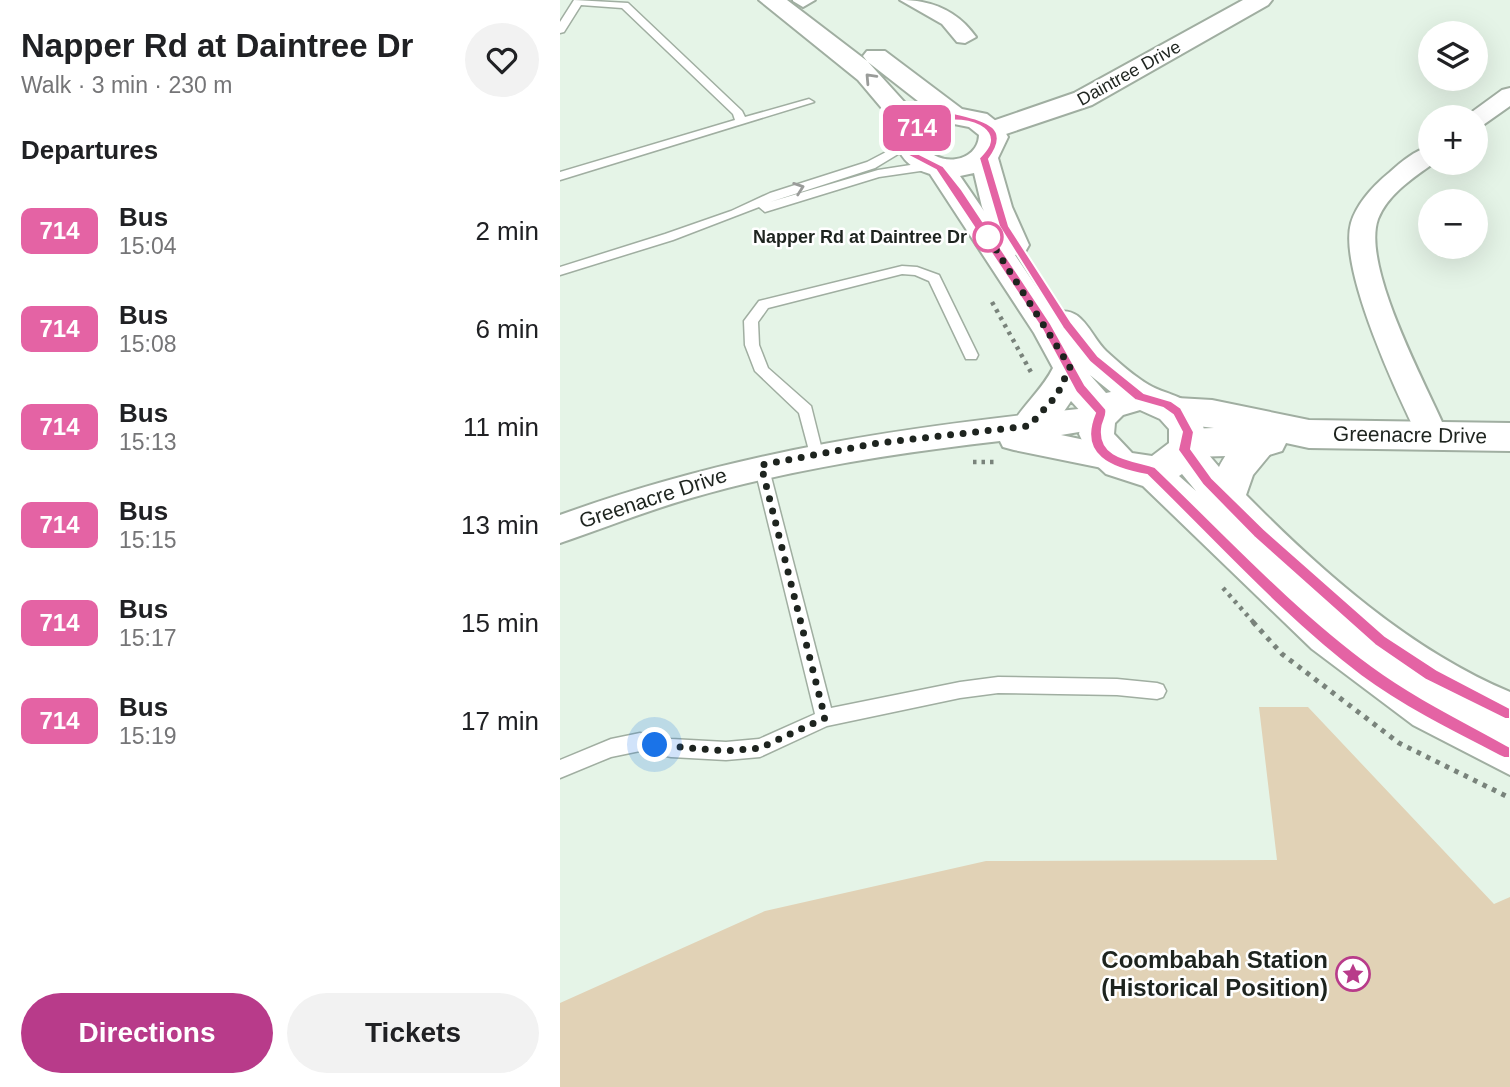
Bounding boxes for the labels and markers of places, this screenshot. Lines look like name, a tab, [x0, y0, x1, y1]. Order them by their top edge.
marker: Napper Rd at Daintree Dr	[973, 222, 1003, 252]
place label: Napper Rd at Daintree Dr	[753, 227, 967, 247]
place label: Coombabah Station (Historical Position)	[1101, 946, 1328, 1001]
place icon: Coombabah Station (Historical Position)	[1334, 955, 1372, 993]

